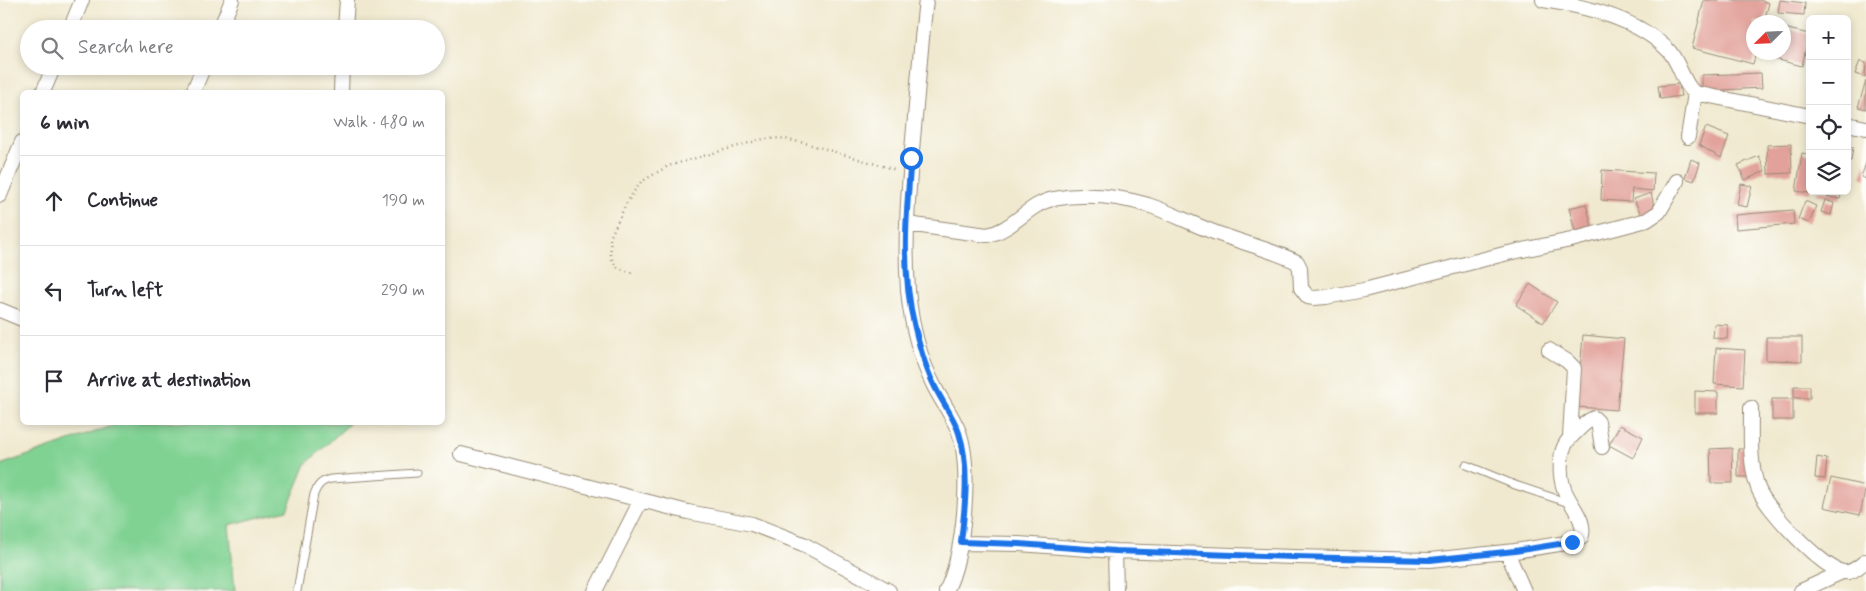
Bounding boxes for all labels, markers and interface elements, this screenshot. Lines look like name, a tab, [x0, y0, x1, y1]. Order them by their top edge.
north arrow	[1746, 15, 1791, 60]
map controls	[1806, 15, 1851, 195]
button: +	[1806, 15, 1851, 60]
search box	[20, 20, 445, 75]
icon: search	[38, 34, 66, 62]
text: Search here	[78, 35, 174, 60]
button: −	[1806, 60, 1851, 105]
button: locate	[1806, 105, 1851, 150]
text: 6 min	[40, 109, 90, 137]
text: Walk · 480 m	[333, 112, 425, 133]
route start	[900, 147, 923, 170]
button: layers	[1806, 150, 1851, 195]
icon: ahead	[40, 187, 68, 215]
text: Continue	[87, 188, 158, 213]
text: 190 m	[382, 190, 425, 211]
icon: left	[40, 277, 68, 305]
text: Turn left	[87, 278, 163, 303]
text: 290 m	[381, 280, 425, 301]
icon: arrive	[40, 367, 68, 395]
text: Arrive at destination	[87, 368, 251, 393]
route end	[1561, 531, 1584, 554]

